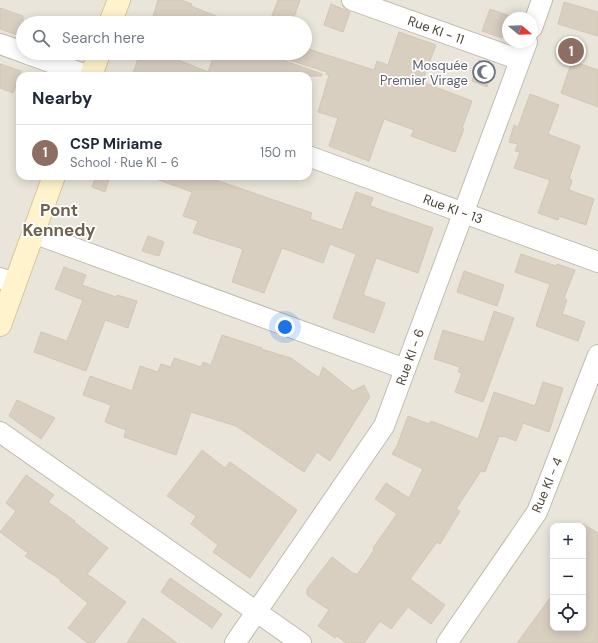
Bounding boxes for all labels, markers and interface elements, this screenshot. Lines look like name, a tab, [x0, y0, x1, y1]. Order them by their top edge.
street label: Rue KI - 11	[406, 12, 466, 48]
north arrow	[502, 12, 538, 48]
search box	[16, 16, 312, 60]
icon: search	[30, 27, 52, 49]
text: Search here	[62, 28, 145, 48]
pin: 1	[558, 36, 584, 66]
place label: Mosquée Premier Virage	[380, 57, 468, 89]
mosque icon: Mosquée Premier Virage	[471, 59, 497, 85]
text: Nearby	[32, 87, 92, 109]
text: CSP Miriame	[70, 134, 162, 154]
text: 1	[43, 144, 47, 161]
text: 150 m	[260, 144, 296, 161]
text: School · Rue KI - 6	[70, 154, 179, 171]
street label: Rue KI - 13	[421, 190, 485, 228]
district label: Pont Kennedy	[22, 199, 96, 241]
your location	[275, 317, 295, 337]
street label: Rue KI - 6	[392, 326, 428, 388]
street label: Rue KI - 4	[528, 455, 566, 515]
map controls	[550, 523, 586, 631]
button: +	[550, 523, 586, 559]
button: −	[550, 559, 586, 595]
button: locate	[550, 595, 586, 631]

